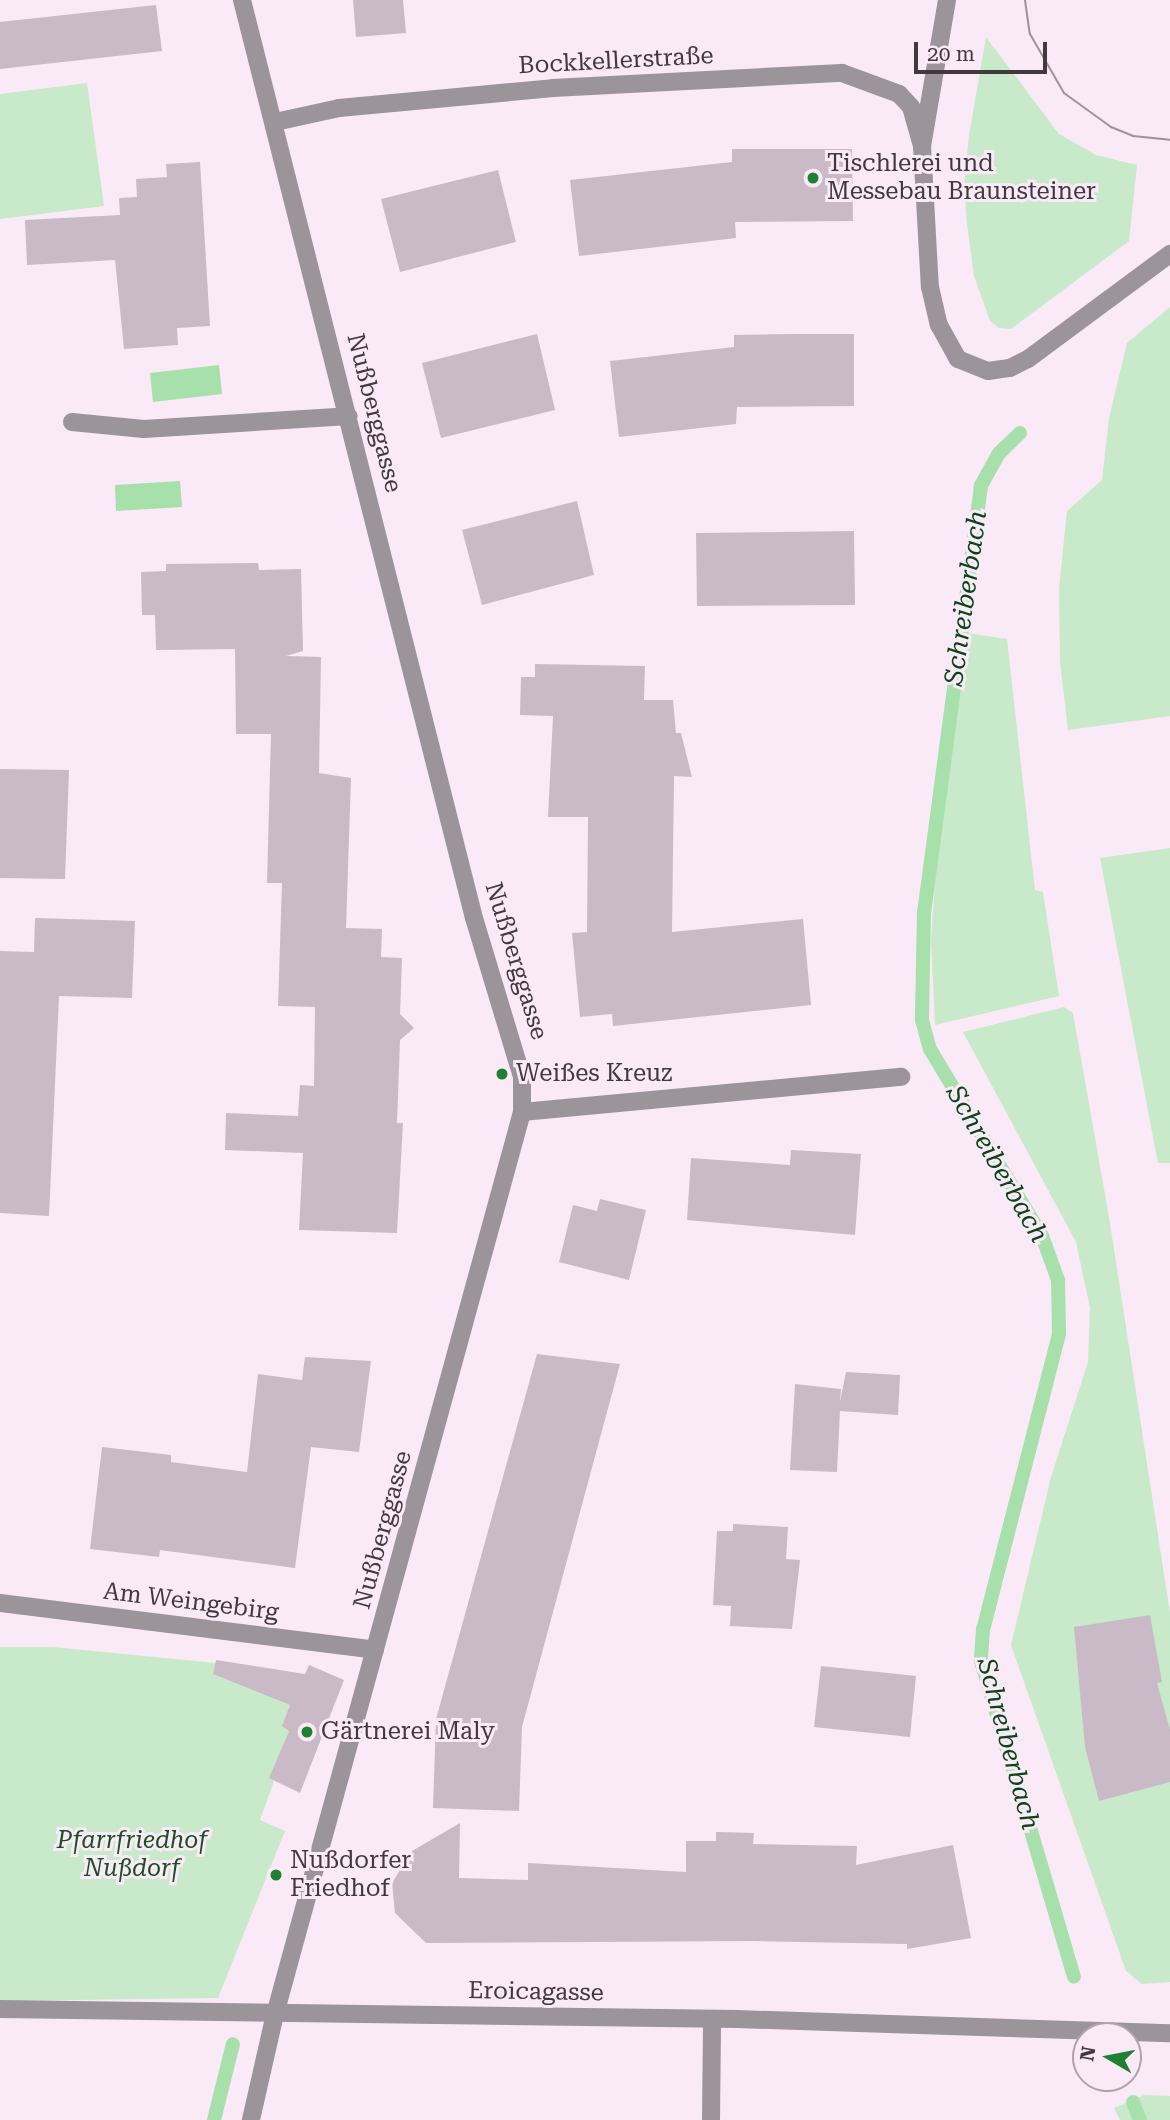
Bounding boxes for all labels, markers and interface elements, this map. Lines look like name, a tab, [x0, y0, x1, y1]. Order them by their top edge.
scale bar	[918, 28, 1051, 72]
street label: Bockkellerstraße	[518, 42, 714, 80]
text: 20 m	[927, 42, 975, 66]
place label: Tischlerei und Messebau Braunsteiner	[827, 150, 1096, 206]
marker: Tischlerei und Messebau Braunsteiner	[805, 170, 821, 186]
street label: Nußberggasse	[340, 330, 408, 496]
water label: Schreiberbach	[938, 509, 994, 687]
street label: Nußberggasse	[478, 879, 554, 1043]
place label: Weißes Kreuz	[516, 1060, 672, 1088]
marker: Weißes Kreuz	[494, 1066, 510, 1082]
water label: Schreiberbach	[939, 1080, 1055, 1248]
street label: Nußberggasse	[348, 1448, 418, 1612]
street label: Am Weingebirg	[102, 1577, 280, 1627]
water label: Schreiberbach	[970, 1655, 1046, 1833]
place label: Gärtnerei Maly	[321, 1718, 495, 1746]
marker: Gärtnerei Maly	[299, 1724, 315, 1740]
park label: Pfarrfriedhof Nußdorf	[57, 1827, 207, 1883]
place label: Nußdorfer Friedhof	[290, 1847, 411, 1903]
marker: Nußdorfer Friedhof	[268, 1867, 284, 1883]
street label: Eroicagasse	[468, 1976, 604, 2008]
north arrow	[1072, 2022, 1142, 2092]
text: N	[1075, 2044, 1100, 2063]

